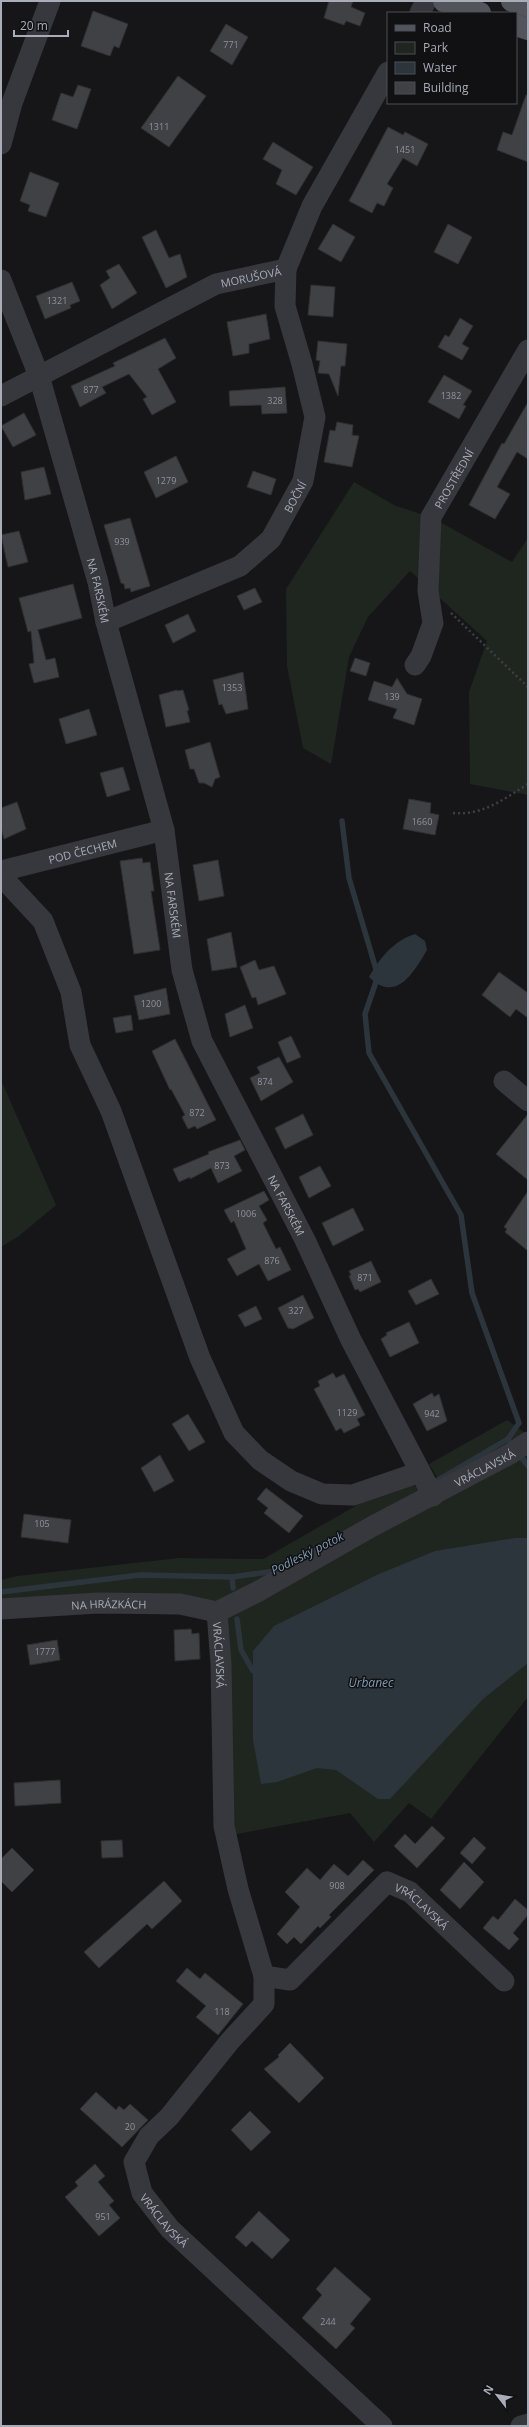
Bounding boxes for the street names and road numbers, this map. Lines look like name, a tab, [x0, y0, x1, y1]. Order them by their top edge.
street label: MORUŠOVÁ	[219, 263, 282, 290]
street label: PROSTŘEDNÍ	[430, 445, 477, 511]
street label: BOČNÍ	[280, 477, 310, 515]
street label: NA FARSKÉM	[84, 556, 114, 624]
street label: POD ČECHEM	[47, 835, 118, 866]
street label: NA FARSKÉM	[162, 871, 185, 939]
street label: NA FARSKÉM	[265, 1172, 309, 1238]
street label: VRÁCLAVSKÁ	[452, 1445, 518, 1490]
street label: NA HRÁZKÁCH	[71, 1595, 146, 1612]
street label: VRÁCLAVSKÁ	[210, 1621, 229, 1688]
street label: VRÁCLAVSKÁ	[393, 1879, 452, 1932]
street label: VRÁCLAVSKÁ	[137, 2190, 192, 2250]

